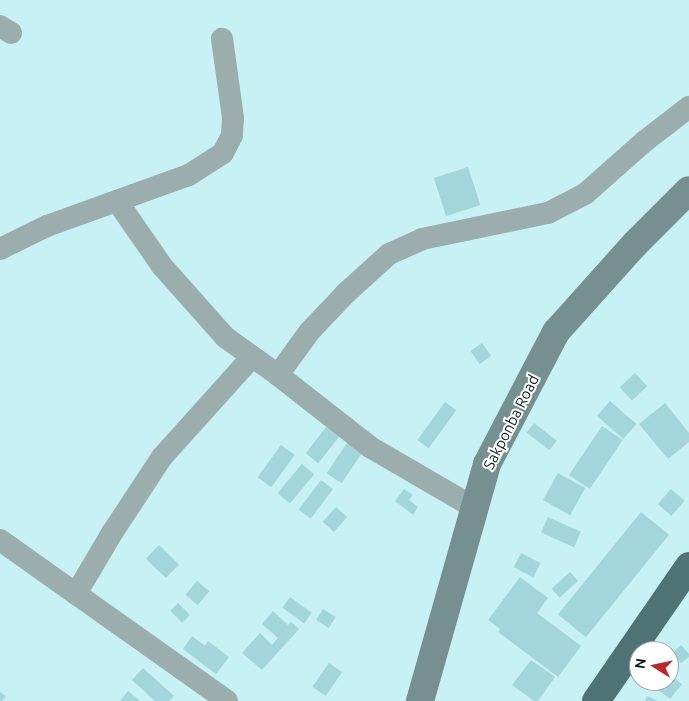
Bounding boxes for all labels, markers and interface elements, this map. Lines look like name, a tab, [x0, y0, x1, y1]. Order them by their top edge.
street label: Sakponba Road	[479, 372, 543, 472]
north arrow	[629, 641, 679, 691]
text: N	[631, 657, 649, 670]

